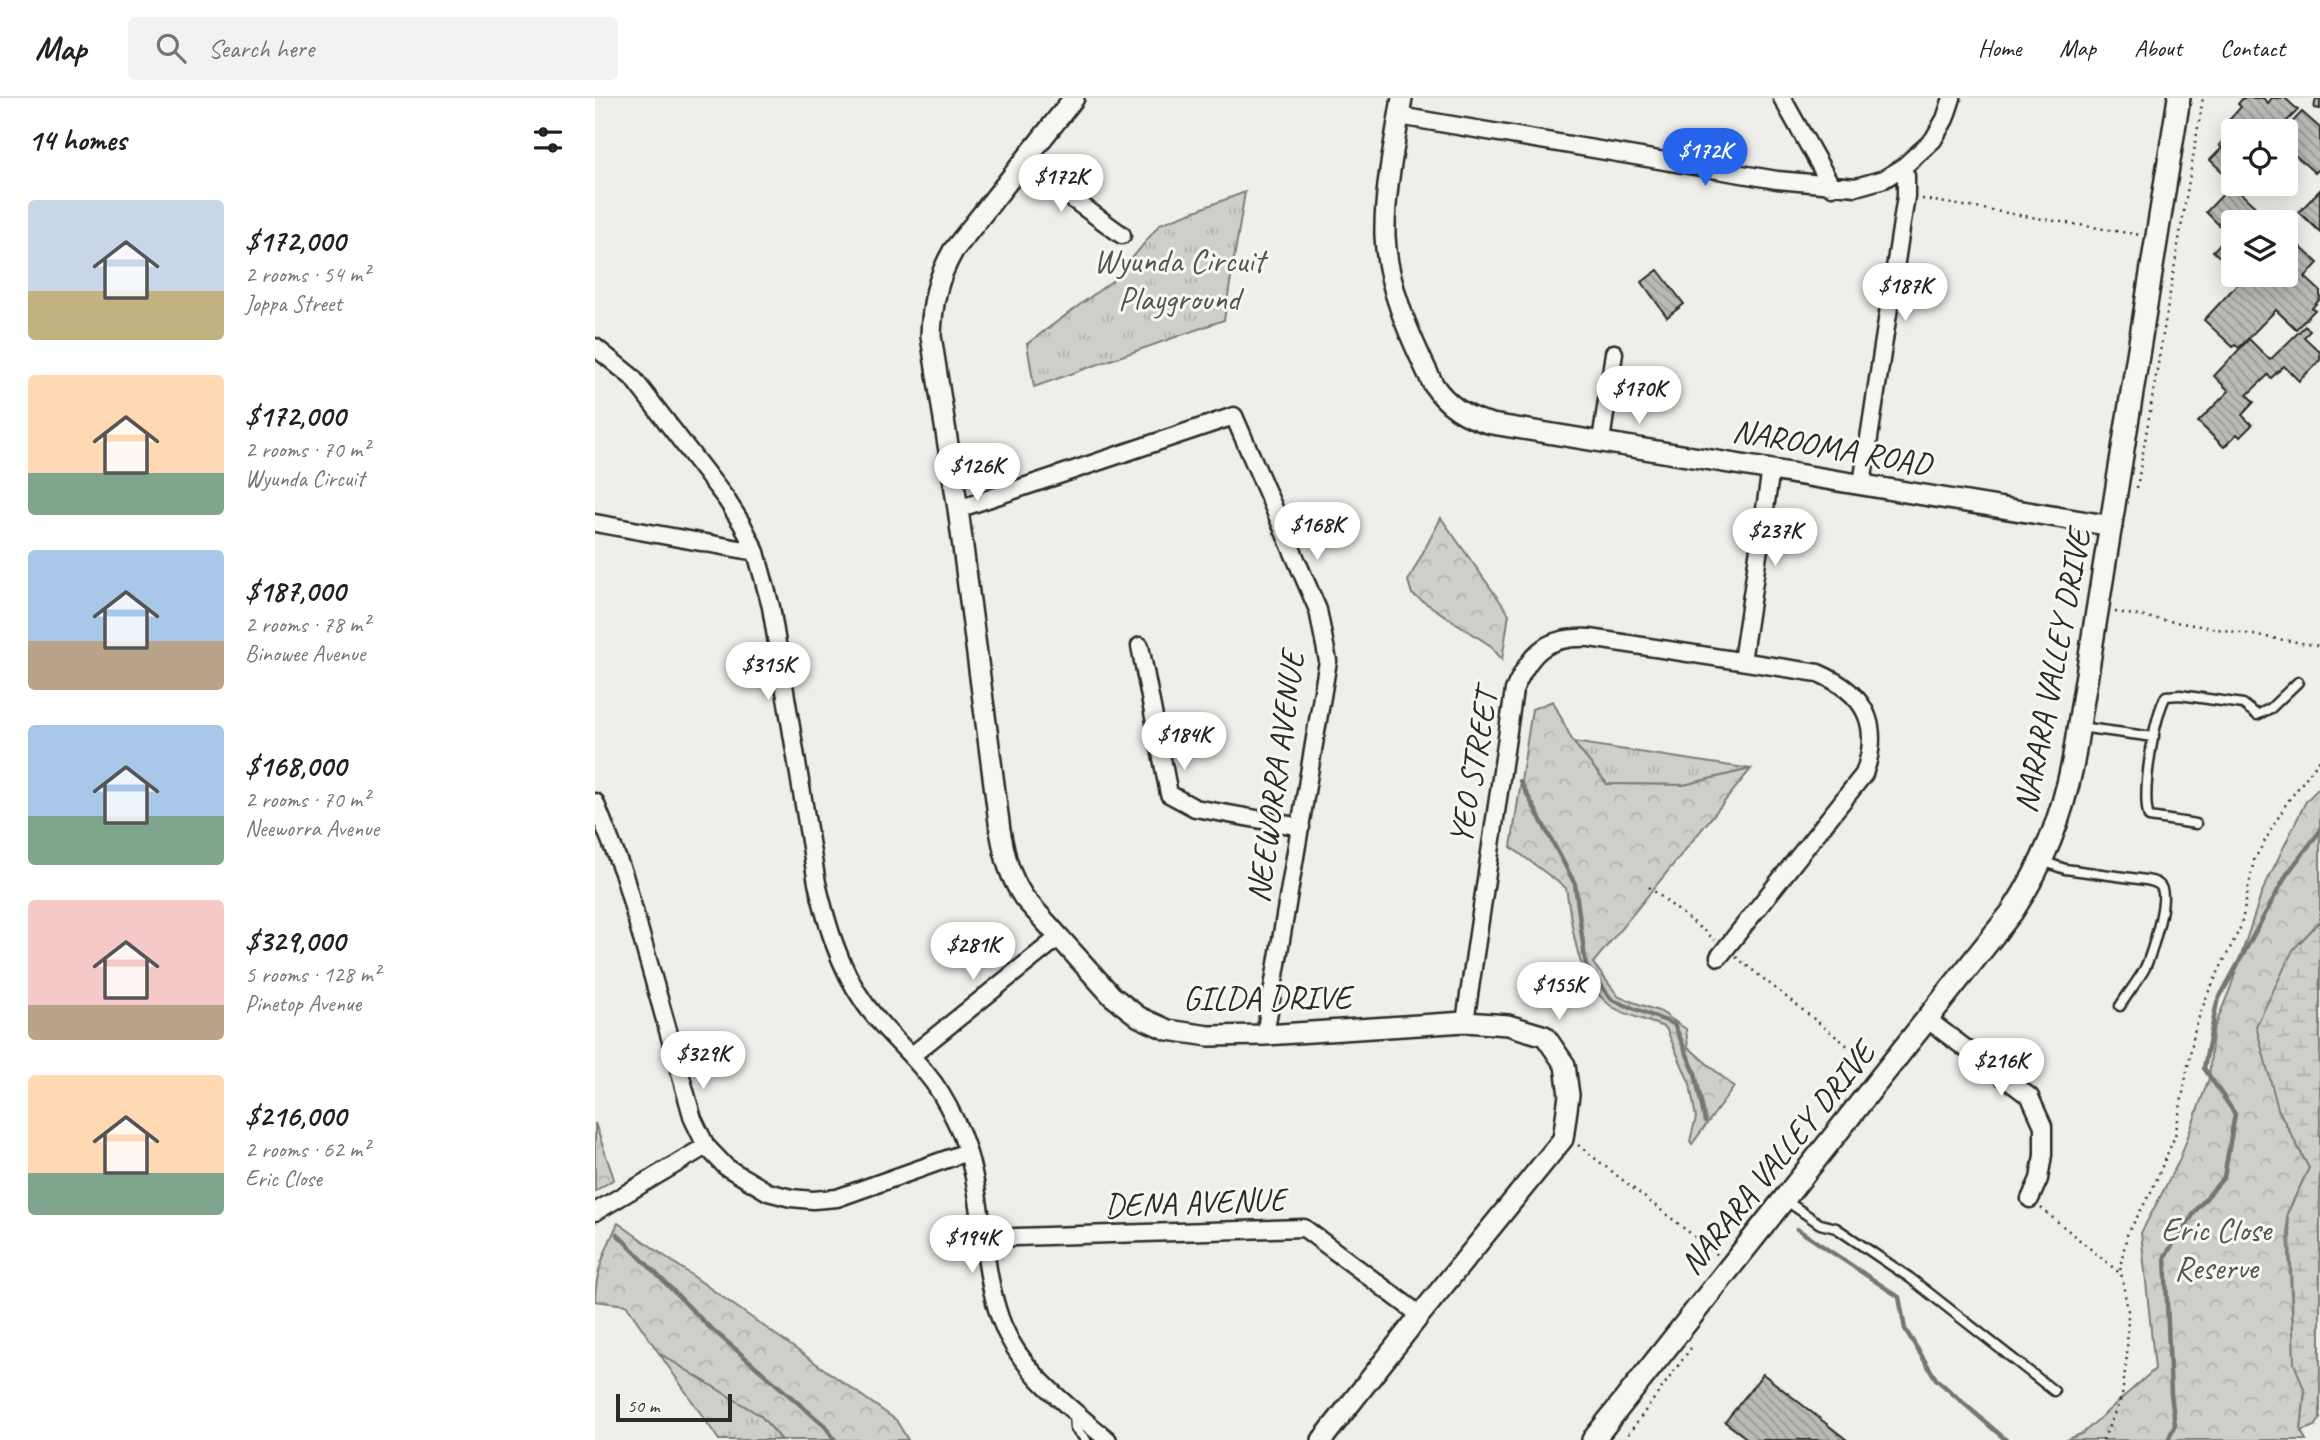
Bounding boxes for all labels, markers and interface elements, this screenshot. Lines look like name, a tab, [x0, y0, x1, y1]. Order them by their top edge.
search box	[128, 17, 618, 80]
text: Map	[35, 27, 86, 69]
icon: search	[152, 29, 190, 67]
text: Search here	[208, 32, 314, 65]
text: Home	[1978, 33, 2021, 63]
text: Map	[2059, 33, 2096, 63]
text: About	[2134, 33, 2182, 63]
text: Contact	[2220, 33, 2285, 63]
map controls	[2221, 119, 2298, 287]
button: locate	[2221, 119, 2298, 196]
text: 14 homes	[28, 121, 126, 159]
icon: filters	[529, 121, 567, 159]
pin: $172K	[1656, 129, 1754, 188]
text: $172K	[1679, 136, 1732, 165]
pin: $172K	[1012, 155, 1110, 214]
text: $172K	[1035, 162, 1088, 191]
button: layers	[2221, 210, 2298, 287]
text: $172,000	[245, 222, 345, 260]
icon: home	[84, 228, 168, 312]
park label: Wyunda Circuit Playground	[1093, 240, 1269, 320]
text: 2 rooms · 54 m²	[245, 260, 369, 289]
pin: $187K	[1856, 264, 1954, 323]
text: $187K	[1879, 271, 1932, 300]
text: Joppa Street	[245, 289, 342, 318]
pin: $170K	[1590, 366, 1688, 426]
text: $170K	[1613, 374, 1666, 403]
text: $172,000	[245, 397, 345, 435]
icon: home	[84, 403, 168, 487]
street label: NAROOMA ROAD	[1729, 409, 1937, 486]
text: 2 rooms · 70 m²	[245, 435, 369, 464]
pin: $126K	[928, 444, 1026, 503]
text: $126K	[950, 451, 1004, 480]
text: Wyunda Circuit	[245, 464, 364, 493]
pin: $168K	[1268, 503, 1366, 562]
pin: $237K	[1726, 508, 1824, 568]
text: $168K	[1290, 510, 1344, 539]
text: $237K	[1749, 516, 1802, 545]
street label: NARARA VALLEY DRIVE	[2004, 521, 2101, 816]
text: $187,000	[245, 572, 345, 610]
icon: home	[84, 578, 168, 662]
text: 2 rooms · 78 m²	[245, 610, 369, 639]
text: Binowee Avenue	[245, 639, 365, 668]
pin: $315K	[719, 642, 817, 702]
street label: NEEWORRA AVENUE	[1237, 645, 1314, 905]
text: $315K	[742, 650, 794, 679]
street label: YEO STREET	[1439, 679, 1509, 847]
pin: $184K	[1135, 712, 1233, 772]
text: $184K	[1157, 720, 1211, 749]
text: $168,000	[245, 747, 346, 785]
icon: home	[84, 753, 168, 837]
text: 2 rooms · 70 m²	[245, 785, 369, 814]
text: Neeworra Avenue	[245, 814, 379, 843]
text: $329,000	[245, 922, 345, 960]
pin: $281K	[924, 922, 1022, 982]
icon: home	[84, 928, 168, 1012]
text: $281K	[946, 930, 1000, 959]
text: 5 rooms · 128 m²	[245, 960, 380, 989]
pin: $155K	[1510, 962, 1608, 1022]
text: $155K	[1533, 970, 1585, 999]
street label: GILDA DRIVE	[1183, 977, 1356, 1019]
text: Pinetop Avenue	[245, 989, 361, 1018]
street label: NARARA VALLEY DRIVE	[1670, 1029, 1887, 1283]
pin: $329K	[654, 1032, 752, 1091]
pin: $216K	[1952, 1038, 2050, 1098]
text: $329K	[677, 1039, 729, 1068]
text: $216K	[1974, 1046, 2028, 1075]
text: $216,000	[245, 1097, 346, 1135]
icon: home	[84, 1103, 168, 1187]
text: 2 rooms · 62 m²	[245, 1135, 369, 1164]
text: Eric Close	[245, 1164, 322, 1193]
street label: DENA AVENUE	[1104, 1178, 1290, 1226]
park label: Eric Close Reserve	[2161, 1209, 2273, 1289]
pin: $194K	[923, 1216, 1021, 1275]
text: $194K	[946, 1223, 998, 1252]
scale bar	[616, 1391, 731, 1423]
text: 50 m	[627, 1394, 659, 1418]

